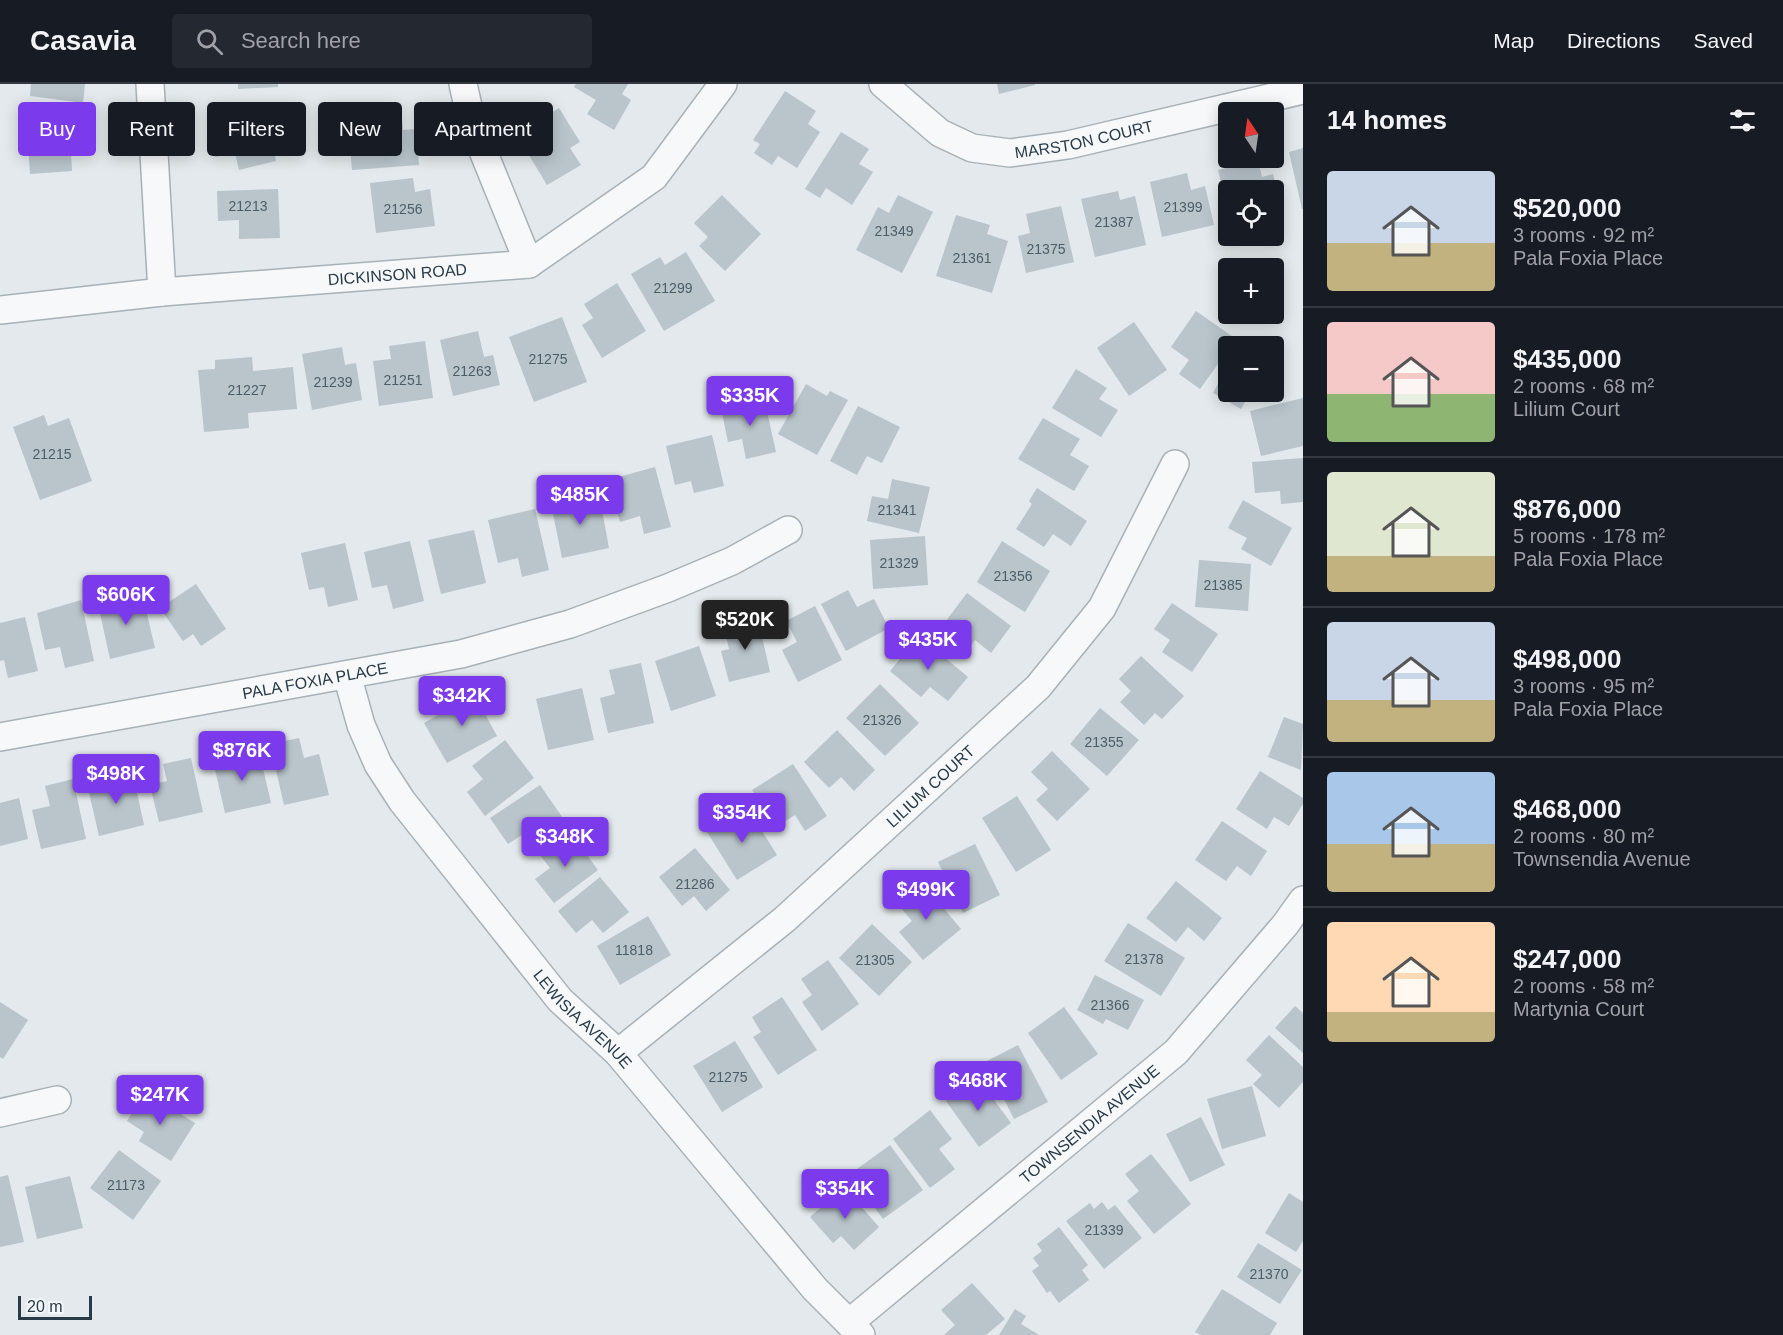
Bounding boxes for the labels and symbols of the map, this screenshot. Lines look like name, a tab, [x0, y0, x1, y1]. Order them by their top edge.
north arrow	[1218, 102, 1284, 168]
street label: MARSTON COURT	[1014, 117, 1155, 161]
house number: 21213	[229, 198, 268, 214]
house number: 21399	[1164, 199, 1203, 215]
house number: 21256	[384, 201, 423, 217]
house number: 21387	[1095, 214, 1134, 230]
house number: 21349	[875, 223, 914, 239]
house number: 21375	[1027, 241, 1066, 257]
house number: 21361	[953, 250, 992, 266]
street label: DICKINSON ROAD	[327, 260, 468, 288]
house number: 21299	[654, 280, 693, 296]
house number: 21275	[529, 351, 568, 367]
house number: 21263	[453, 363, 492, 379]
house number: 21251	[384, 372, 423, 388]
house number: 21239	[314, 374, 353, 390]
pin: $335K	[708, 376, 792, 427]
house number: 21227	[228, 382, 267, 398]
house number: 21215	[33, 446, 72, 462]
pin: $485K	[538, 475, 622, 526]
house number: 21341	[878, 502, 917, 518]
house number: 21329	[880, 555, 919, 571]
house number: 21356	[994, 568, 1033, 584]
pin: $606K	[84, 575, 168, 626]
house number: 21385	[1204, 577, 1243, 593]
pin: $520K	[703, 600, 787, 651]
pin: $435K	[886, 620, 970, 671]
street label: PALA FOXIA PLACE	[241, 659, 389, 702]
pin: $342K	[420, 676, 504, 727]
house number: 21326	[863, 712, 902, 728]
pin: $876K	[200, 731, 284, 782]
house number: 21355	[1085, 734, 1124, 750]
street label: LILIUM COURT	[883, 741, 978, 830]
pin: $498K	[74, 754, 158, 805]
pin: $354K	[700, 793, 784, 844]
pin: $348K	[523, 817, 607, 868]
pin: $499K	[884, 870, 968, 921]
house number: 21286	[676, 876, 715, 892]
house number: 11818	[615, 942, 653, 958]
house number: 21378	[1125, 951, 1164, 967]
house number: 21305	[856, 952, 895, 968]
street label: LEWISIA AVENUE	[530, 966, 635, 1071]
house number: 21366	[1091, 997, 1130, 1013]
pin: $468K	[936, 1061, 1020, 1112]
street label: TOWNSENDIA AVENUE	[1016, 1061, 1162, 1186]
house number: 21275	[709, 1069, 748, 1085]
pin: $247K	[118, 1075, 202, 1126]
pin: $354K	[803, 1169, 887, 1220]
house number: 21173	[107, 1177, 145, 1193]
house number: 21339	[1085, 1222, 1124, 1238]
house number: 21370	[1250, 1266, 1289, 1282]
scale bar	[18, 1293, 92, 1320]

